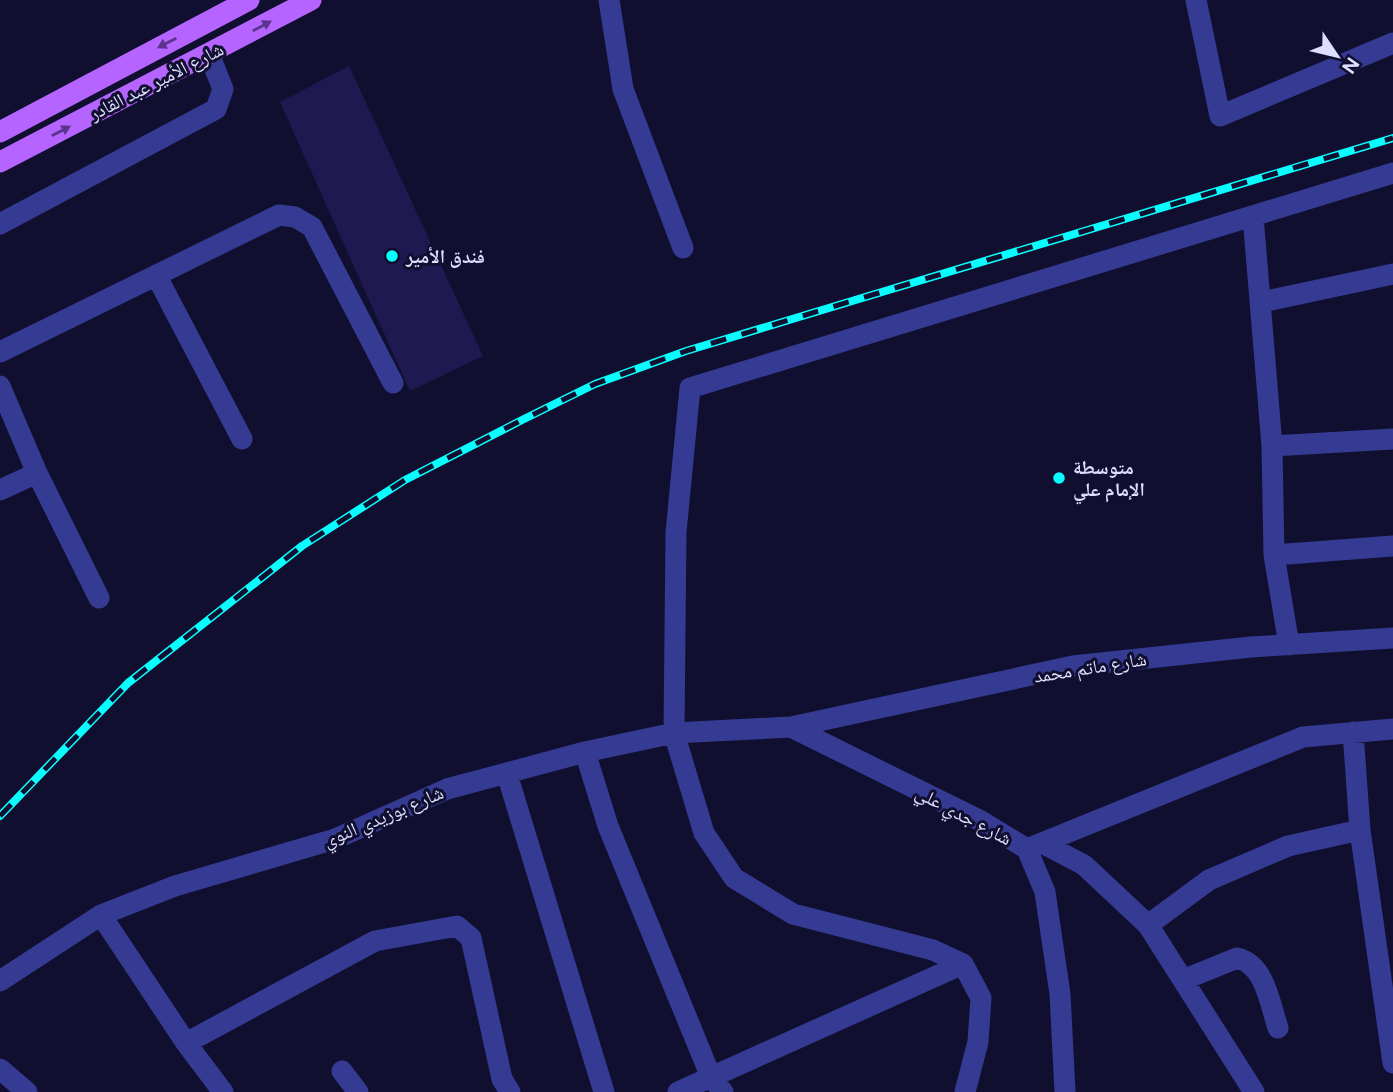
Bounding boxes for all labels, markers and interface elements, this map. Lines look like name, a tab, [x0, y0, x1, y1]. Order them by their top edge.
one-way arrow	[253, 20, 273, 32]
north arrow	[1302, 21, 1372, 91]
one-way arrow	[157, 37, 177, 48]
street label: شارع الأمير عبد القادر	[84, 38, 227, 126]
text: N	[1337, 53, 1364, 78]
one-way arrow	[51, 125, 71, 137]
place label: فندق الأمير	[405, 245, 485, 268]
marker: فندق الأمير	[384, 248, 400, 264]
place label: متوسطة الإمام علي	[1073, 456, 1145, 505]
marker: متوسطة الإمام علي	[1051, 470, 1067, 486]
street label: شارع ماتم محمد	[1032, 647, 1148, 689]
street label: شارع جدي علي	[910, 780, 1016, 854]
street label: شارع بوزيدي النوي	[319, 781, 449, 856]

